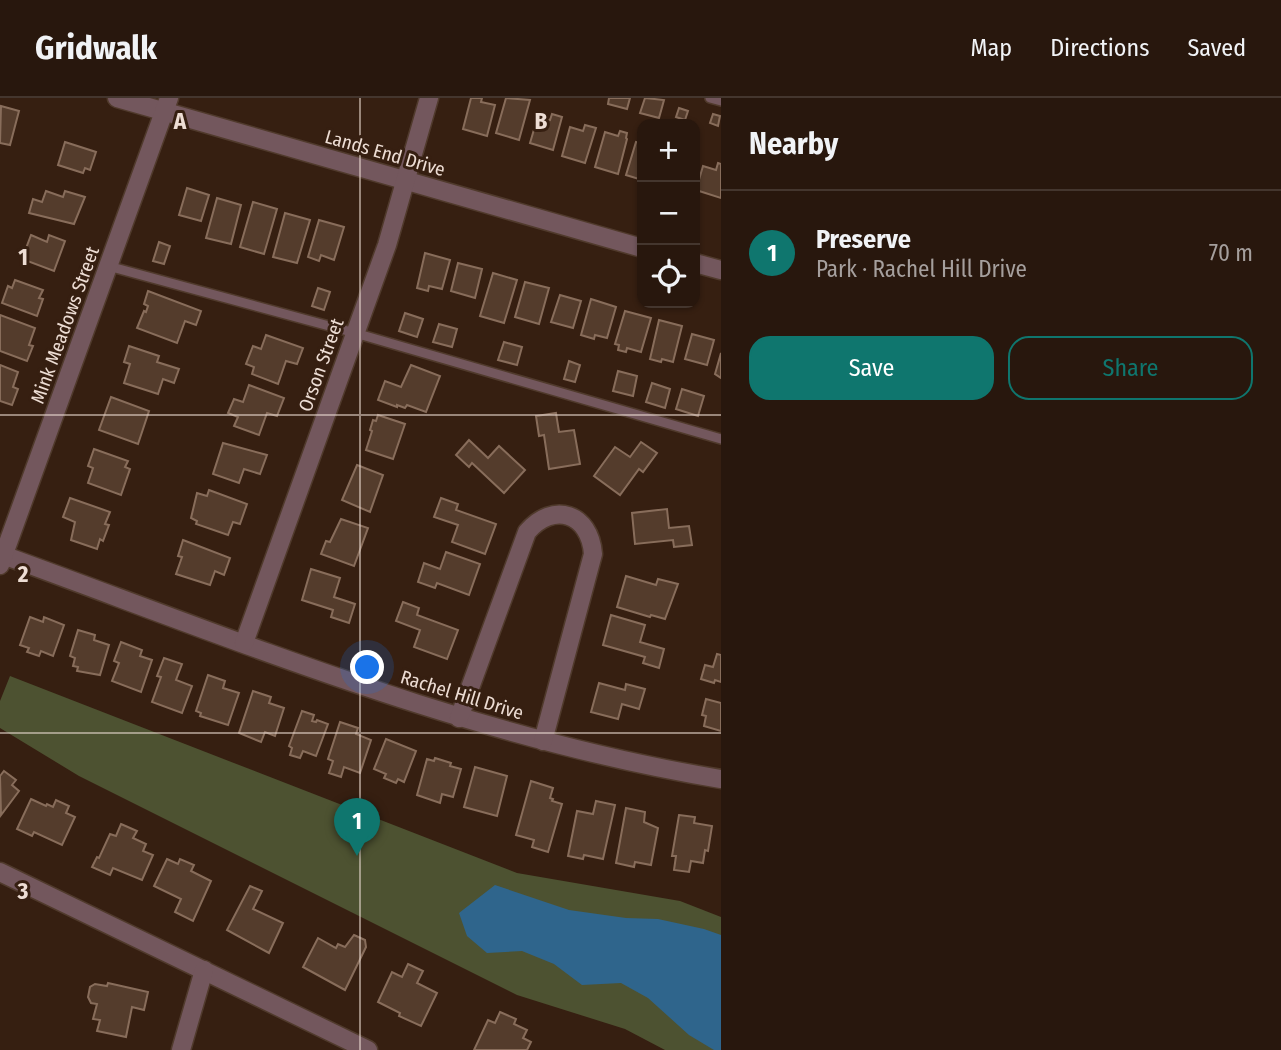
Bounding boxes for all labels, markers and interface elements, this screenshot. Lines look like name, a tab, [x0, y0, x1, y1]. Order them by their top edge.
text: Gridwalk	[35, 28, 157, 68]
text: Map	[971, 34, 1012, 62]
text: Directions	[1050, 34, 1149, 62]
text: Saved	[1187, 34, 1246, 62]
text: A	[173, 107, 187, 135]
text: B	[535, 107, 548, 135]
map controls	[637, 119, 700, 308]
button: +	[637, 119, 700, 182]
street label: Lands End Drive	[322, 125, 448, 181]
text: Nearby	[749, 126, 838, 162]
button: −	[637, 182, 700, 245]
text: Preserve	[816, 224, 911, 255]
text: 1	[767, 239, 777, 267]
text: 70 m	[1209, 239, 1253, 267]
text: 1	[18, 243, 28, 271]
street label: Mink Meadows Street	[26, 243, 104, 407]
button: locate	[637, 245, 700, 308]
text: Park · Rachel Hill Drive	[816, 255, 1027, 283]
street label: Orson Street	[294, 314, 349, 415]
button: Save	[749, 336, 994, 400]
button: Share	[1008, 336, 1253, 400]
text: 2	[17, 560, 29, 588]
your location	[350, 650, 384, 684]
street label: Rachel Hill Drive	[398, 665, 526, 725]
pin: 1	[334, 798, 380, 856]
text: 3	[17, 877, 29, 905]

